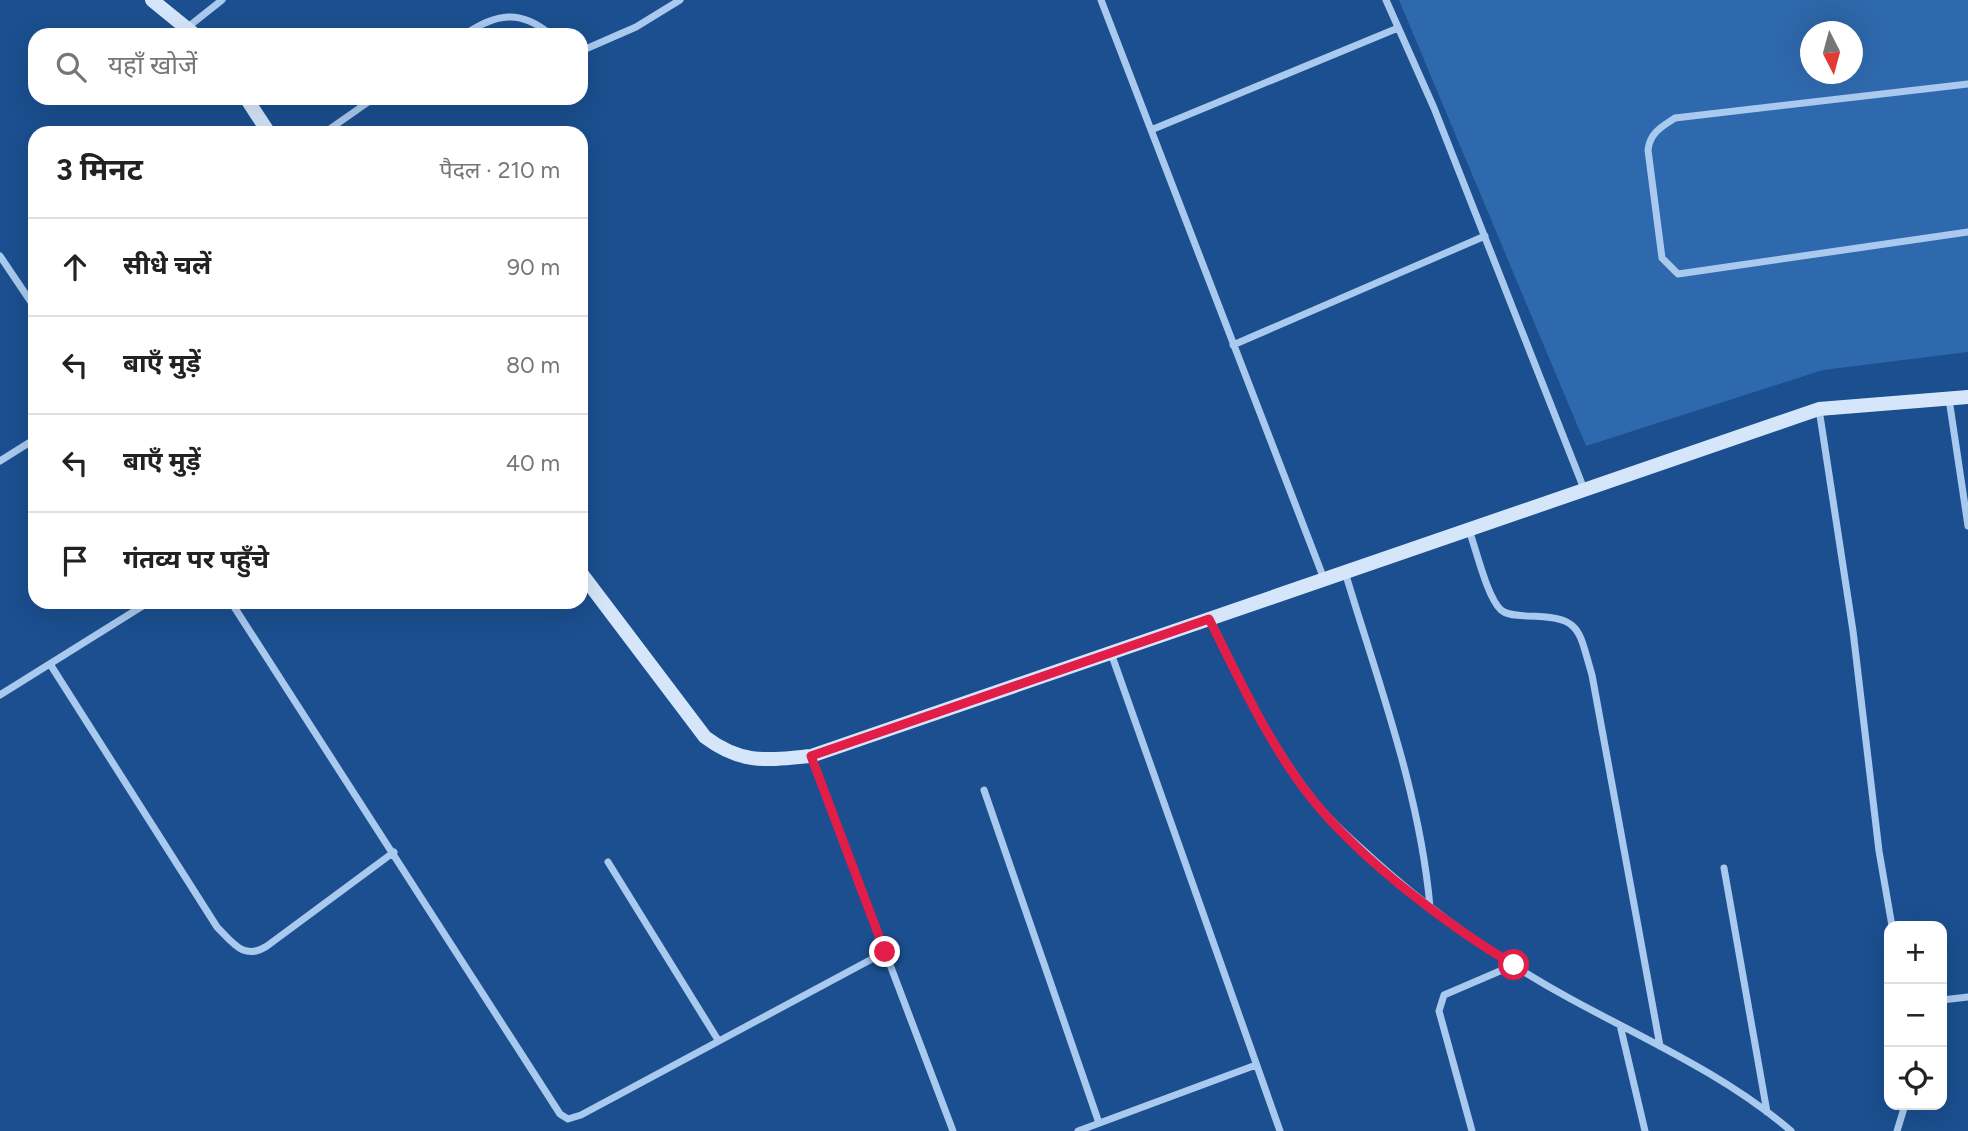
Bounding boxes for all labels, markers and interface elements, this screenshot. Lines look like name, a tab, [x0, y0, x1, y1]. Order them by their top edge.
north arrow	[1800, 21, 1863, 84]
search box	[28, 28, 588, 105]
icon: search	[52, 48, 90, 86]
text: यहाँ खोजें	[108, 49, 197, 81]
text: 3 मिनट	[56, 151, 143, 188]
text: पैदल · 210 m	[440, 156, 560, 184]
icon: ahead	[56, 248, 94, 286]
text: सीधे चलें	[123, 249, 211, 281]
text: 90 m	[507, 253, 560, 281]
icon: left	[56, 346, 94, 384]
text: बाएँ मुड़ें	[123, 347, 200, 379]
text: 80 m	[506, 351, 560, 379]
icon: left	[56, 444, 94, 482]
text: बाएँ मुड़ें	[123, 445, 200, 477]
text: 40 m	[506, 449, 560, 477]
icon: arrive	[56, 542, 94, 580]
text: गंतव्य पर पहुँचे	[123, 543, 269, 575]
map controls	[1884, 921, 1947, 1110]
button: +	[1884, 921, 1947, 984]
route end	[869, 936, 900, 967]
route start	[1498, 949, 1529, 980]
button: −	[1884, 984, 1947, 1047]
button: locate	[1884, 1047, 1947, 1110]

